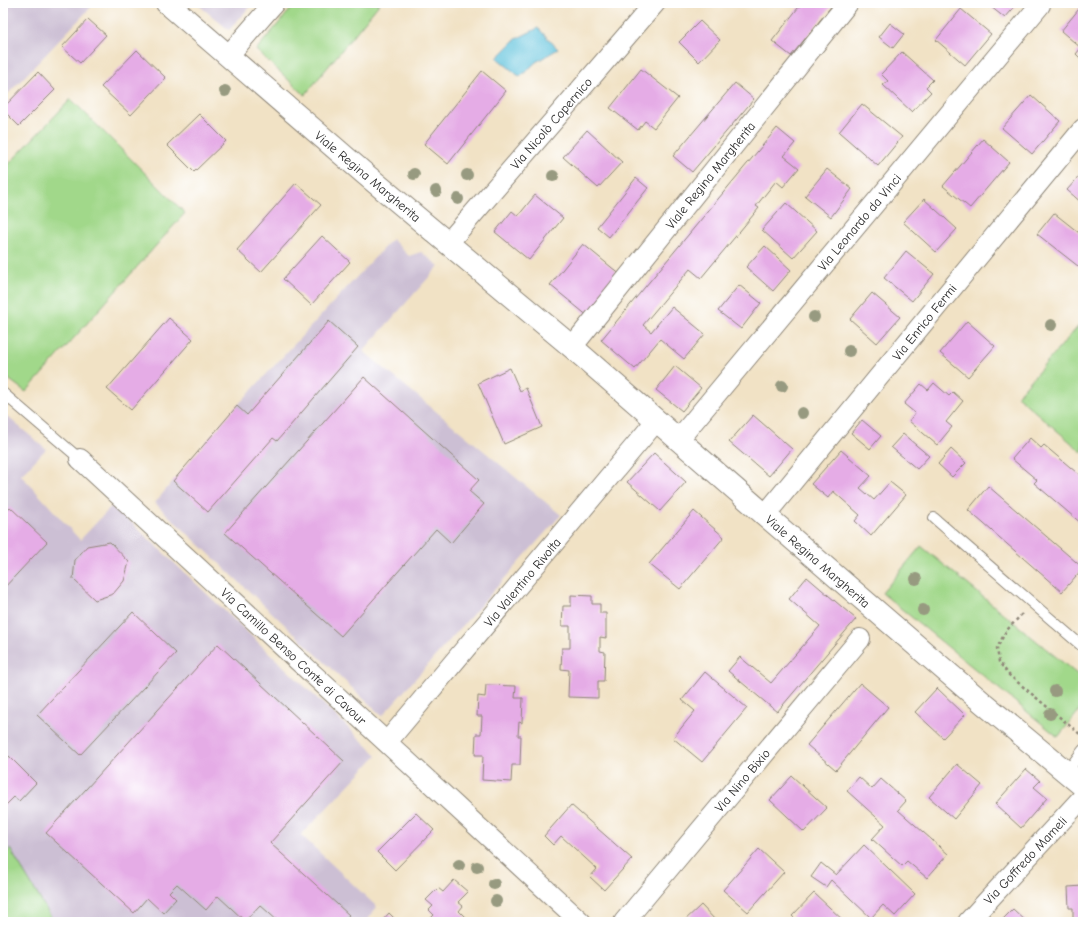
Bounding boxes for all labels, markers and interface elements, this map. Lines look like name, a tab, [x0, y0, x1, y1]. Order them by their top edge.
street label: Via Nicolò Copernico	[508, 74, 595, 172]
street label: Viale Regina Margherita	[663, 119, 758, 232]
street label: Viale Regina Margherita	[312, 128, 424, 225]
street label: Via Leonardo da Vinci	[815, 171, 904, 274]
street label: Via Enrico Fermi	[889, 281, 960, 363]
street label: Viale Regina Margherita	[762, 512, 873, 611]
street label: Via Valentino Rivolta	[481, 535, 564, 630]
street label: Via Camillo Benso Conte di Cavour	[218, 585, 370, 728]
street label: Via Nino Bixio	[712, 746, 773, 815]
street label: Via Goffredo Mameli	[981, 813, 1070, 907]

